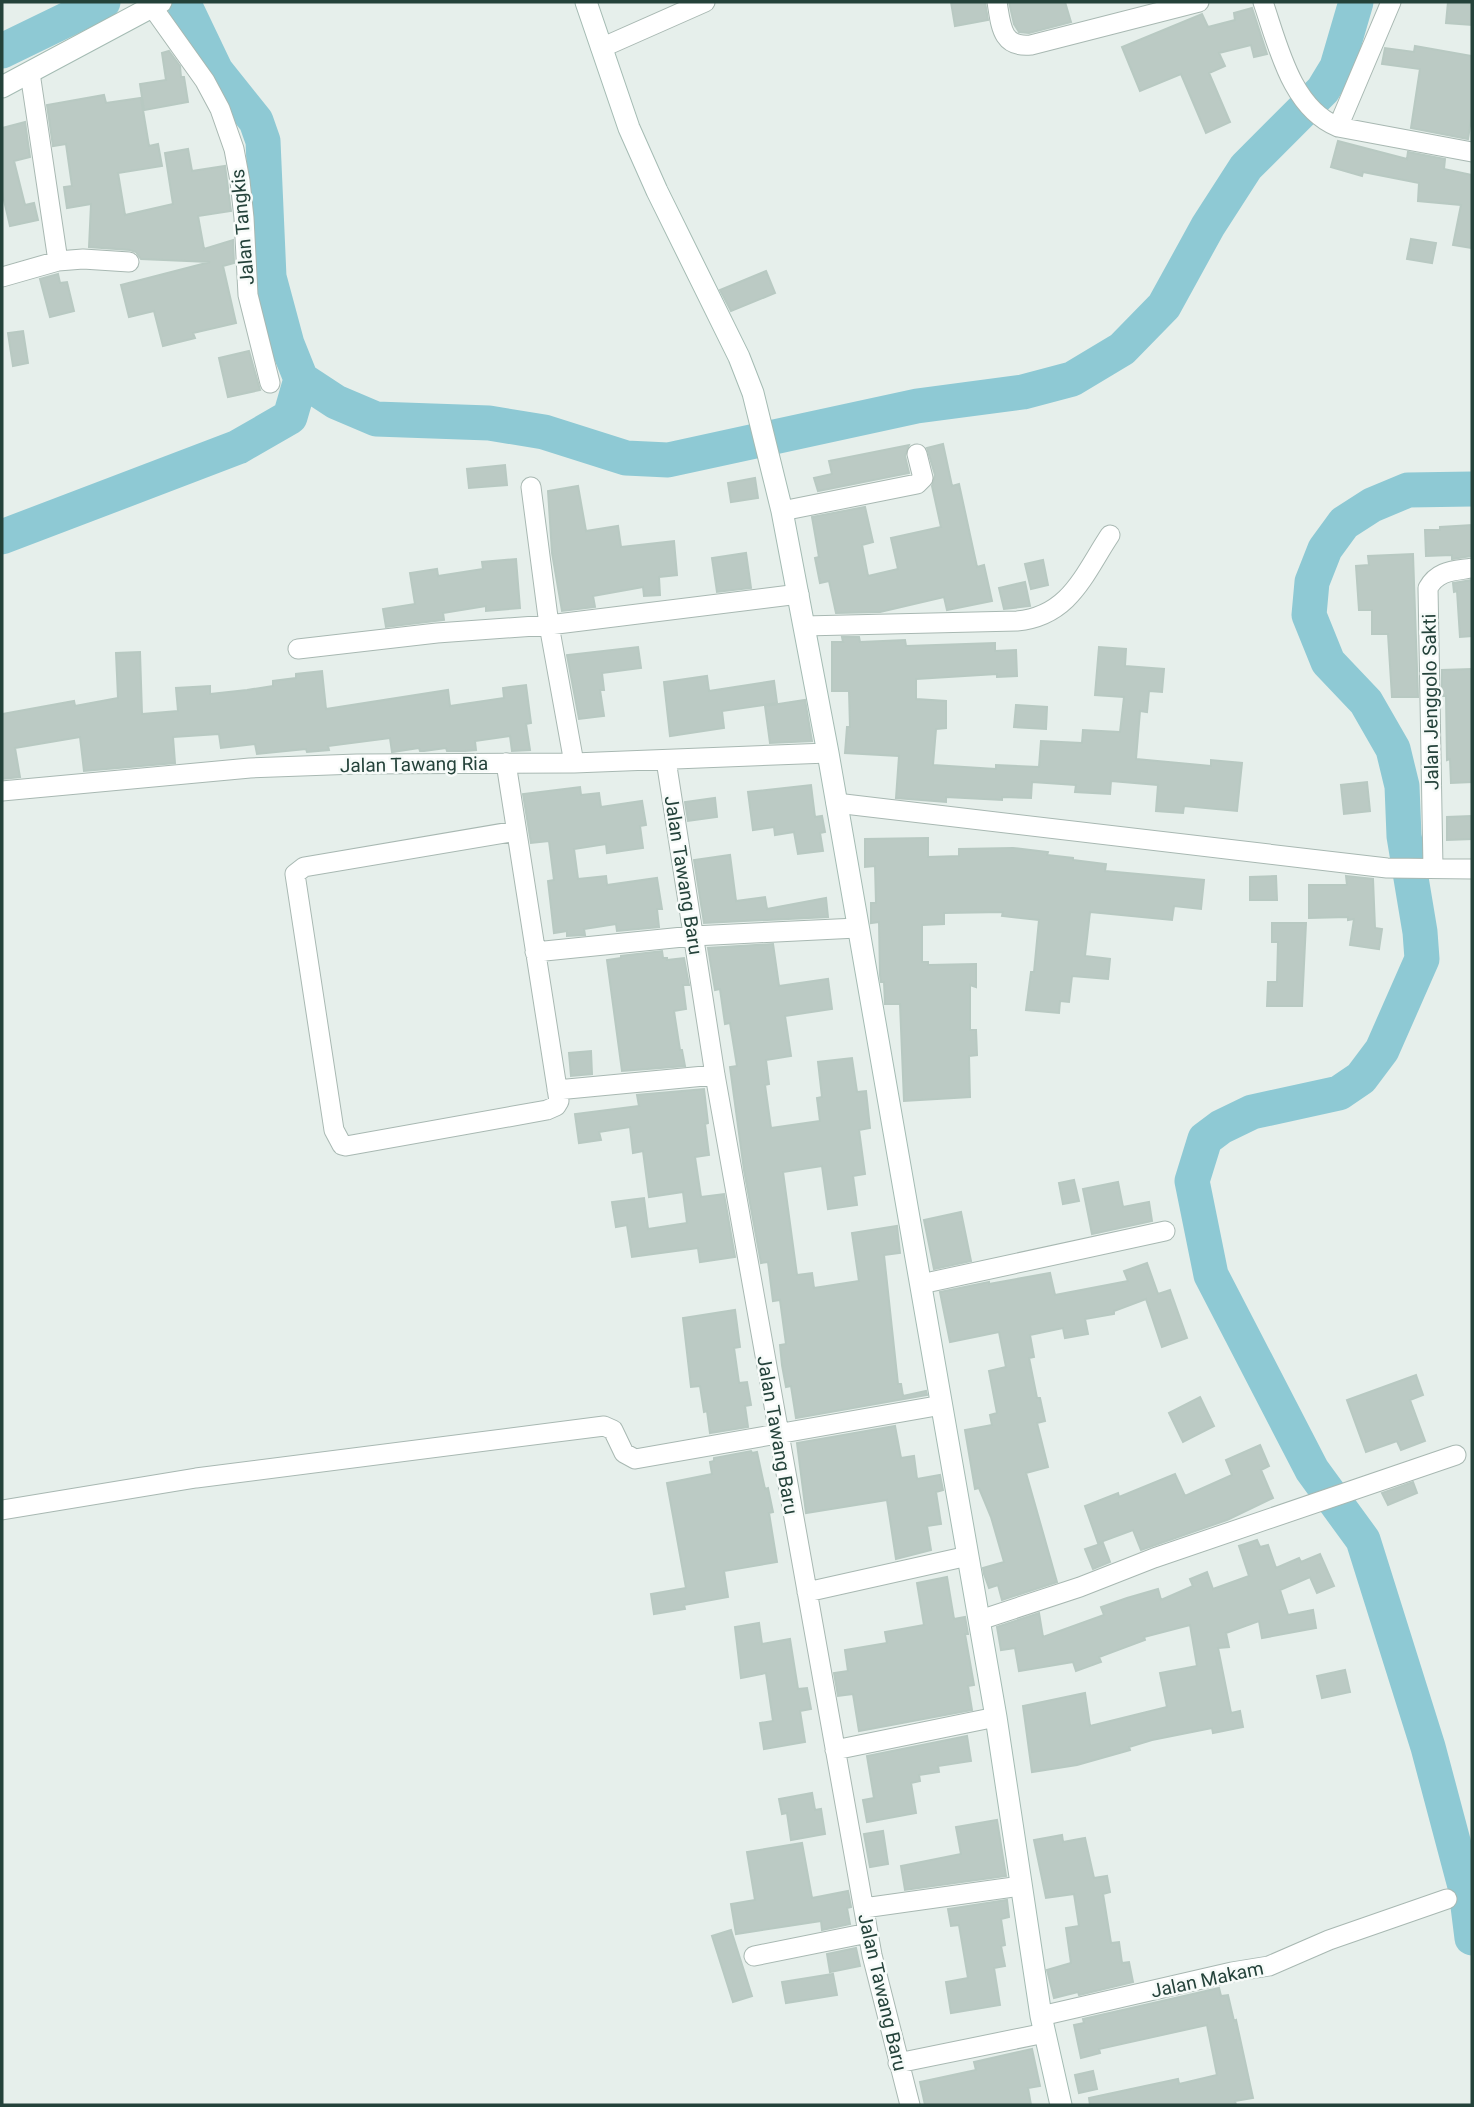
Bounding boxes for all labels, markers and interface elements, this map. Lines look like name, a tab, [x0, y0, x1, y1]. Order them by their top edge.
street label: Jalan Tangkis	[226, 168, 259, 286]
street label: Jalan Jenggolo Sakti	[1417, 614, 1444, 790]
street label: Jalan Tawang Ria	[340, 752, 488, 777]
street label: Jalan Tawang Baru	[660, 794, 707, 956]
street label: Jalan Tawang Baru	[752, 1354, 803, 1516]
street label: Jalan Tawang Baru	[853, 1911, 912, 2073]
street label: Jalan Makam	[1149, 1956, 1266, 2003]

